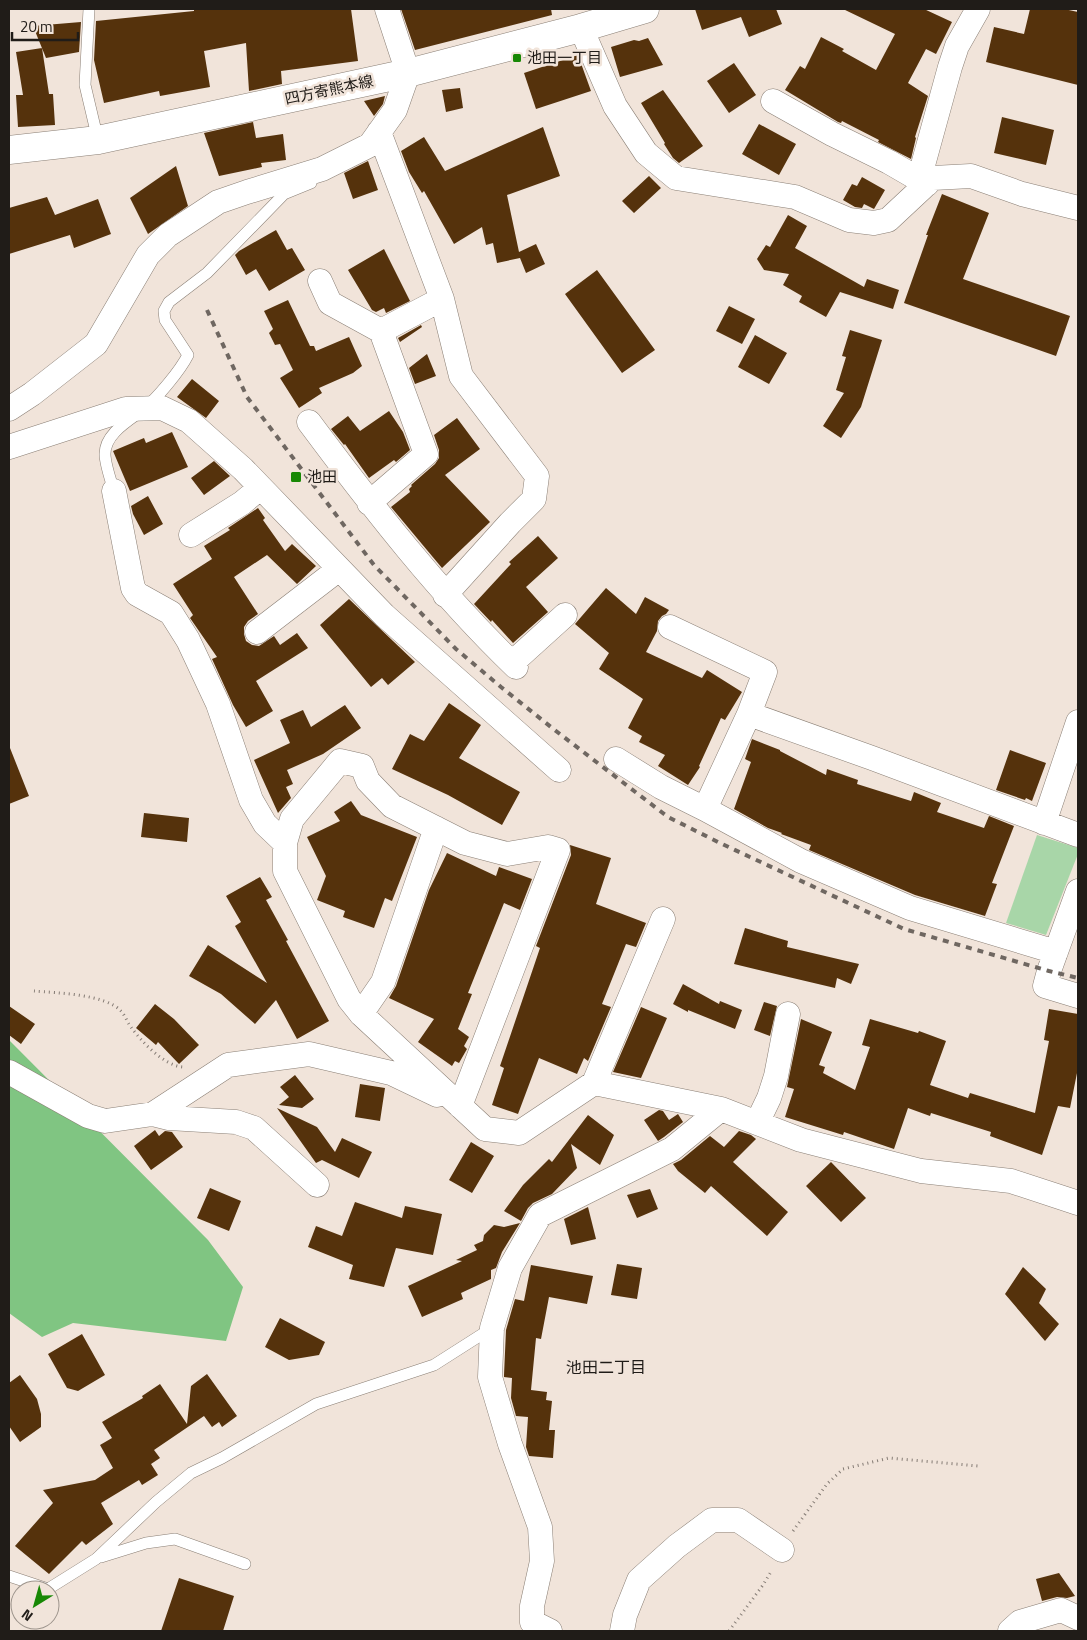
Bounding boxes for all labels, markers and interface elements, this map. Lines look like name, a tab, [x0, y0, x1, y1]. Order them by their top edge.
scale bar	[12, 10, 79, 42]
text: 20 m	[20, 15, 53, 38]
place label: 池田一丁目	[527, 46, 602, 69]
marker: 池田一丁目	[511, 52, 523, 64]
street label: 四方寄熊本線	[282, 69, 375, 110]
place label: 池田	[307, 465, 337, 488]
marker: 池田	[289, 470, 303, 484]
district label: 池田二丁目	[566, 1355, 646, 1379]
north arrow	[10, 1580, 60, 1630]
text: N	[17, 1604, 37, 1627]

